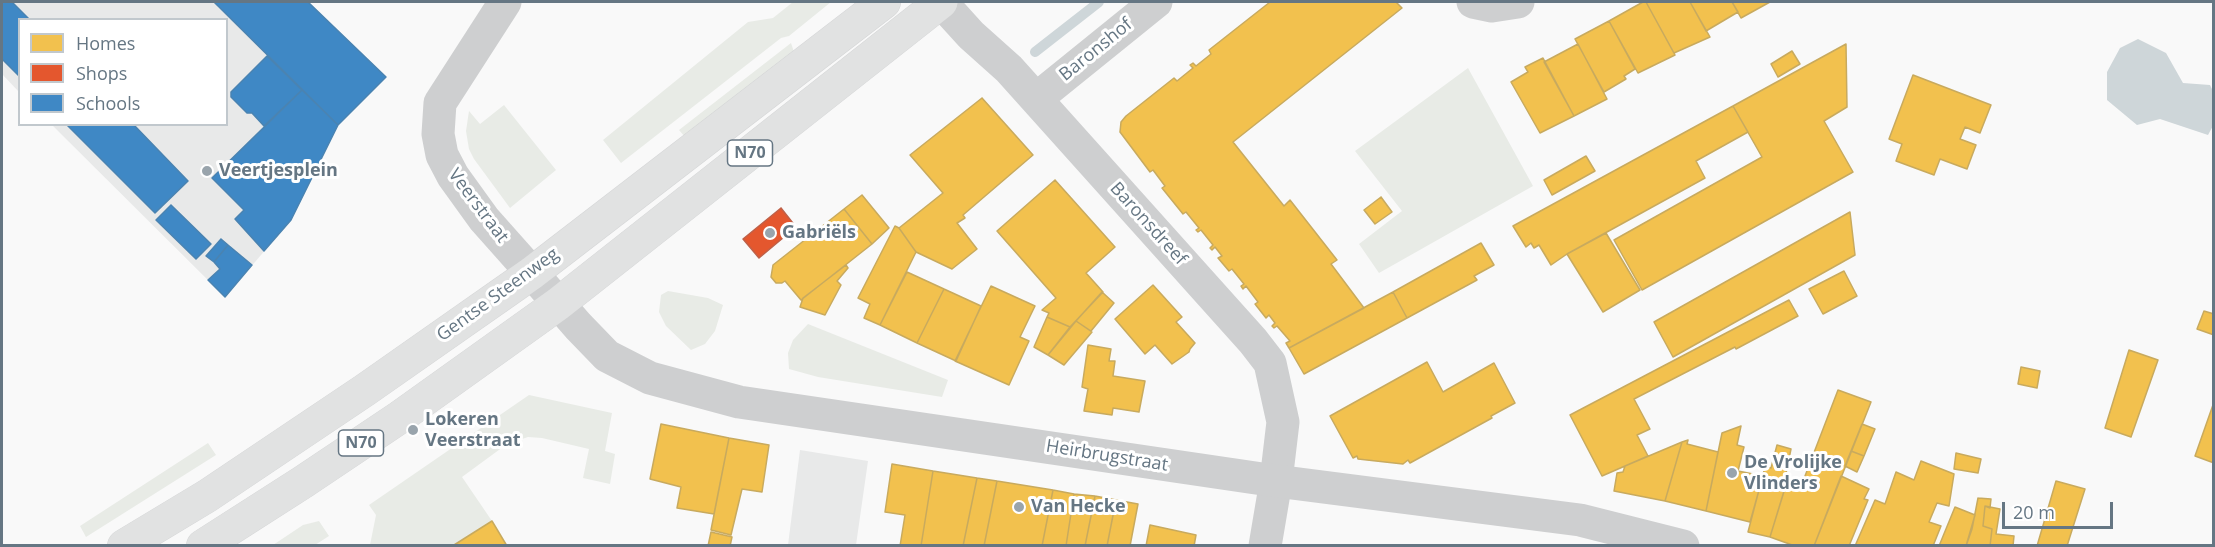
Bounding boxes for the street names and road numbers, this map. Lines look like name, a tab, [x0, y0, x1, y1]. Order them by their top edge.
street label: Baronshof	[1055, 14, 1137, 86]
road number: N70	[728, 140, 772, 166]
street label: Veerstraat	[443, 165, 513, 247]
street label: Baronsdreef	[1105, 178, 1191, 270]
street label: Gentse Steenweg	[433, 244, 563, 346]
road number: N70	[338, 430, 384, 456]
street label: Heirbrugstraat	[1044, 436, 1170, 476]

